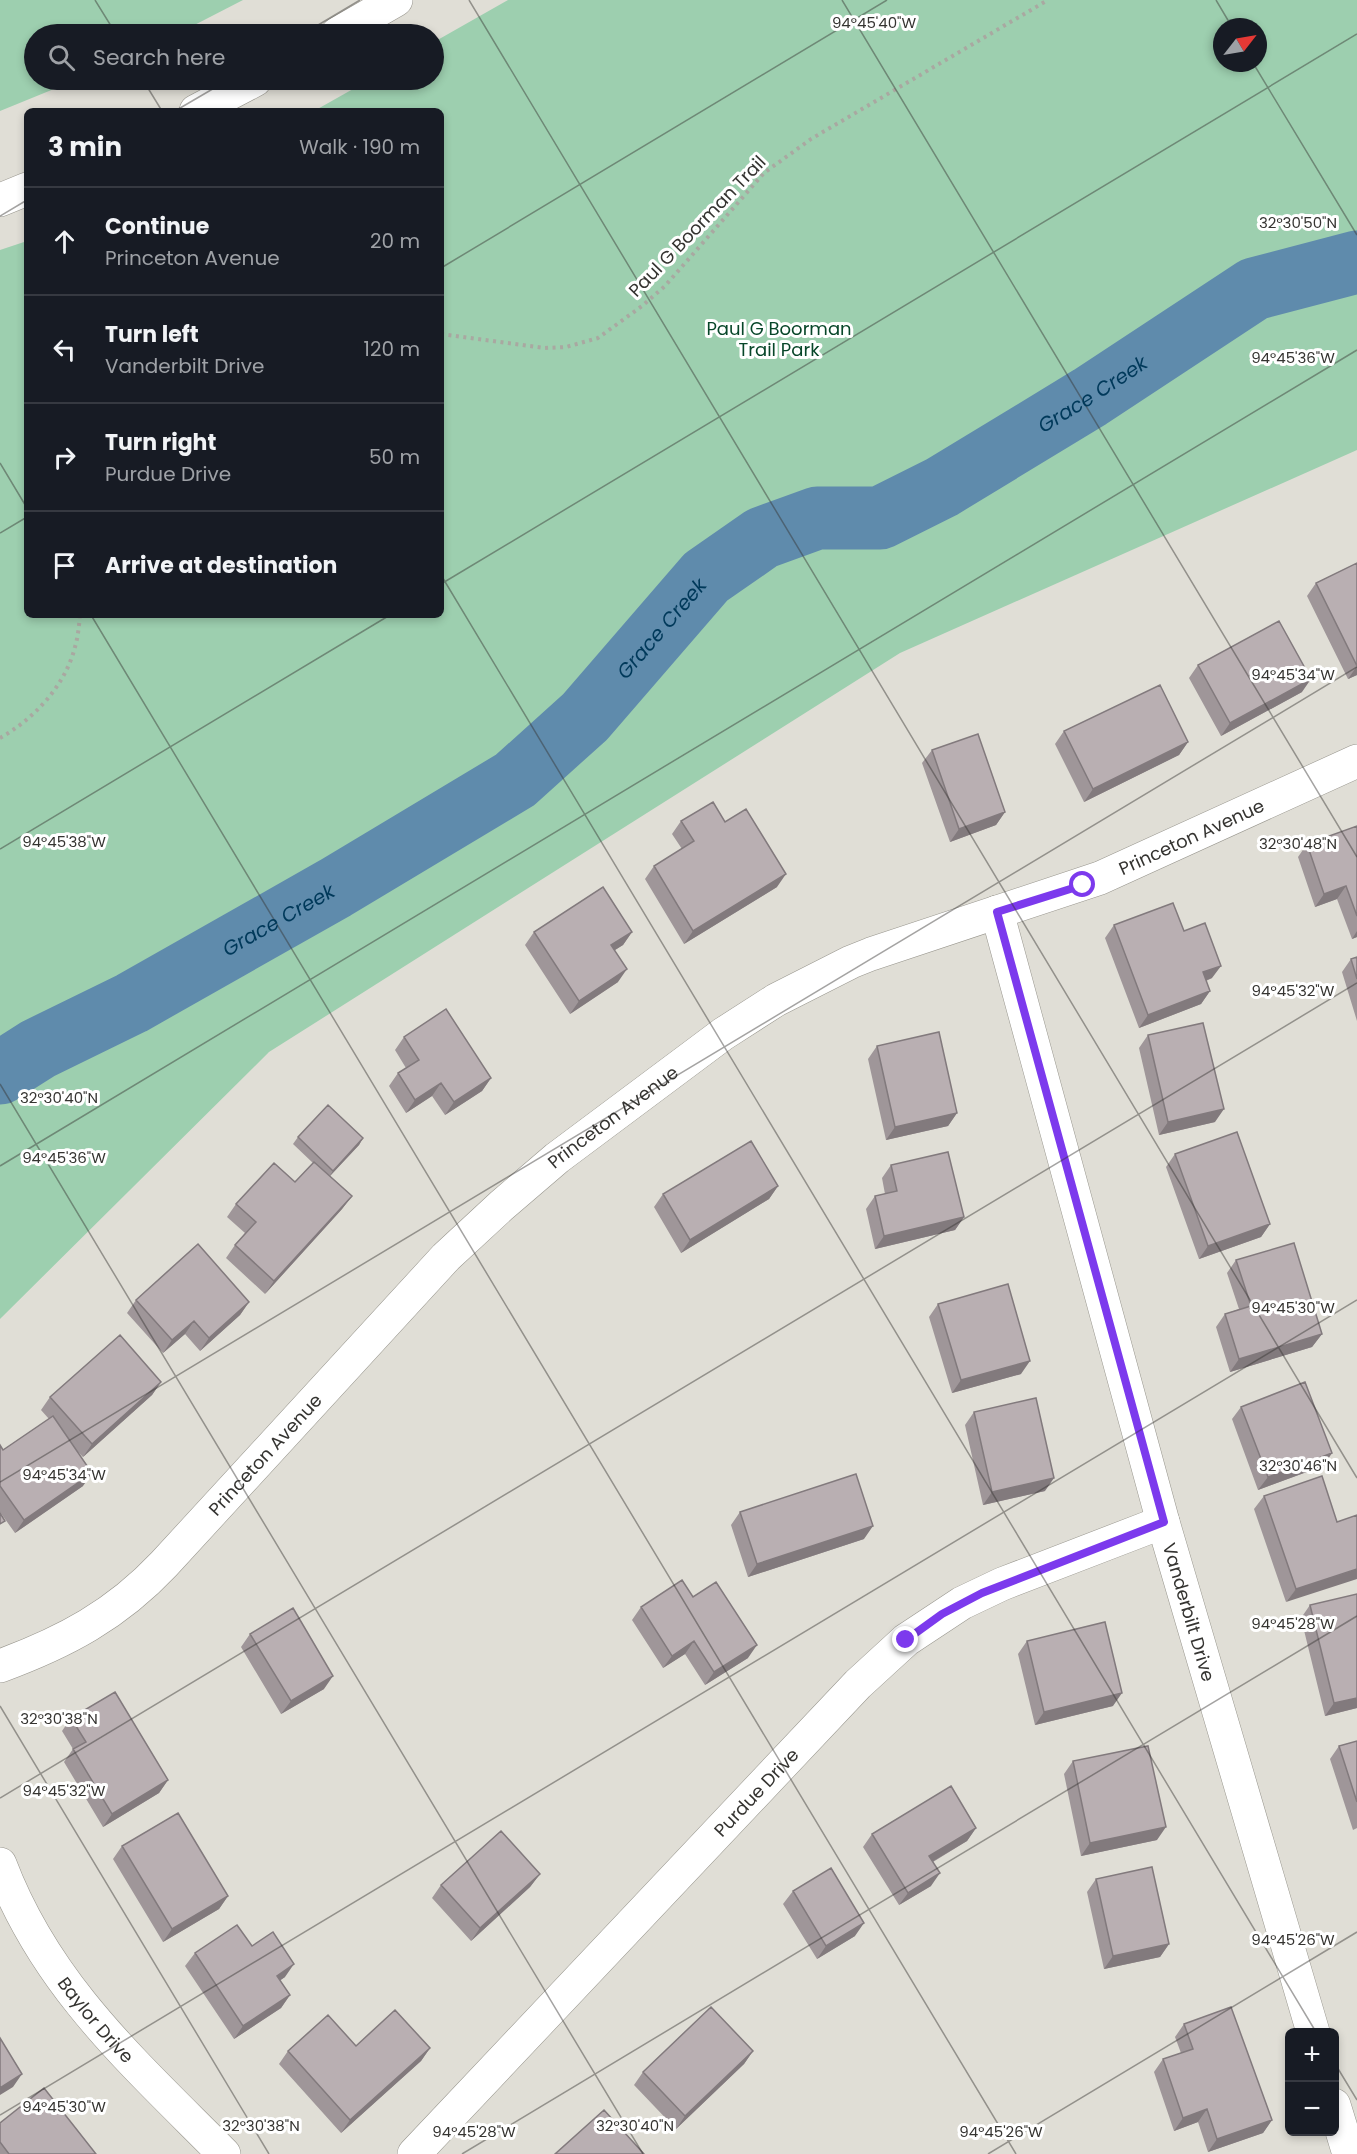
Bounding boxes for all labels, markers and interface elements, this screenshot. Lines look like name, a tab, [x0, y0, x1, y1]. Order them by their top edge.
text: 94°45'40"W	[832, 12, 916, 33]
north arrow	[1213, 18, 1267, 72]
search box	[24, 24, 444, 90]
icon: search	[45, 41, 78, 74]
text: Search here	[93, 42, 226, 73]
text: 3 min	[48, 129, 122, 165]
text: Walk · 190 m	[299, 133, 420, 161]
street label: Paul G Boorman Trail	[623, 150, 771, 302]
text: Continue	[105, 211, 209, 242]
text: 32°30'50"N	[1259, 212, 1337, 233]
icon: ahead	[48, 225, 81, 258]
text: 20 m	[370, 227, 420, 255]
text: Princeton Avenue	[105, 244, 280, 272]
park label: Paul G Boorman Trail Park	[706, 316, 852, 362]
text: Turn left	[105, 319, 199, 350]
icon: left	[48, 333, 81, 366]
text: 120 m	[364, 335, 420, 363]
text: 94°45'36"W	[1251, 347, 1335, 368]
water label: Grace Creek	[1032, 348, 1154, 440]
text: Vanderbilt Drive	[105, 352, 264, 380]
text: Turn right	[105, 427, 216, 458]
icon: right	[48, 441, 81, 474]
text: 50 m	[369, 443, 420, 471]
text: Purdue Drive	[105, 460, 231, 488]
icon: arrive	[48, 549, 81, 582]
text: Arrive at destination	[105, 550, 337, 581]
water label: Grace Creek	[610, 571, 714, 685]
text: 94°45'34"W	[1251, 664, 1335, 685]
street label: Princeton Avenue	[1114, 792, 1268, 880]
text: 94°45'38"W	[22, 831, 106, 852]
text: 32°30'48"N	[1259, 833, 1337, 854]
route start	[1069, 871, 1095, 897]
water label: Grace Creek	[217, 876, 341, 963]
text: 94°45'32"W	[1252, 980, 1335, 1001]
street label: Princeton Avenue	[542, 1059, 683, 1174]
text: 32°30'40"N	[20, 1087, 98, 1108]
text: 94°45'36"W	[22, 1147, 106, 1168]
text: 94°45'30"W	[1251, 1297, 1335, 1318]
street label: Princeton Avenue	[202, 1388, 327, 1521]
text: 32°30'46"N	[1259, 1455, 1337, 1476]
text: 94°45'34"W	[22, 1464, 106, 1485]
street label: Vanderbilt Drive	[1157, 1540, 1222, 1684]
text: 94°45'28"W	[1251, 1613, 1335, 1634]
route end	[892, 1626, 918, 1652]
text: 32°30'38"N	[20, 1708, 98, 1729]
street label: Purdue Drive	[708, 1742, 804, 1842]
text: 94°45'32"W	[23, 1780, 106, 1801]
text: 94°45'26"W	[1251, 1929, 1335, 1950]
street label: Baylor Drive	[52, 1971, 140, 2068]
map controls	[1285, 2028, 1339, 2136]
button: +	[1285, 2028, 1339, 2082]
button: −	[1285, 2082, 1339, 2136]
text: 94°45'30"W	[22, 2096, 106, 2117]
text: 32°30'38"N	[222, 2115, 300, 2136]
text: 32°30'40"N	[596, 2115, 674, 2136]
text: 94°45'28"W	[432, 2121, 516, 2142]
text: 94°45'26"W	[959, 2121, 1043, 2142]

